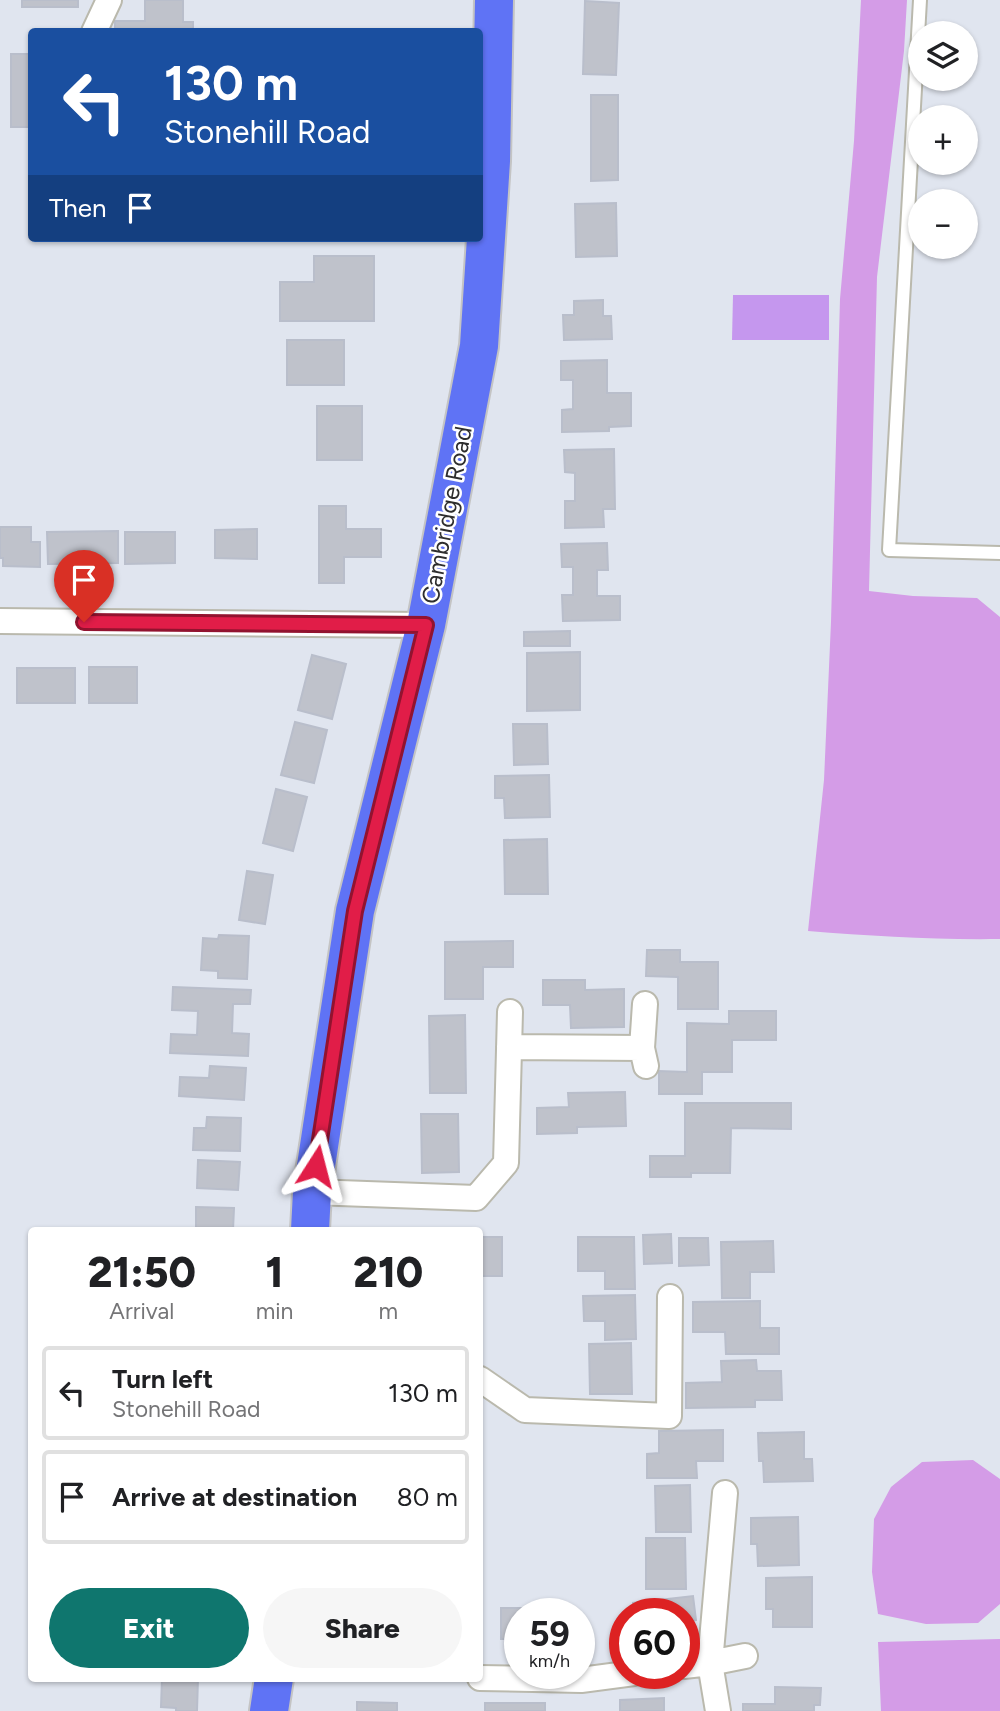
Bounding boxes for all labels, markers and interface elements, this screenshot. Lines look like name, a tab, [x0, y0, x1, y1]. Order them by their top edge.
map controls	[908, 21, 978, 259]
button: layers	[908, 21, 978, 91]
text: 130 m	[164, 53, 298, 112]
icon: left	[49, 56, 140, 147]
button: +	[908, 105, 978, 175]
text: Stonehill Road	[164, 113, 370, 151]
icon: arrive	[121, 189, 159, 227]
button: −	[908, 189, 978, 259]
text: Then	[49, 192, 107, 224]
street label: Cambridge Road	[415, 424, 478, 606]
pin	[54, 550, 114, 622]
icon: arrive	[65, 561, 103, 599]
position arrow	[279, 1129, 353, 1203]
text: 21:50	[88, 1247, 196, 1298]
text: 1	[266, 1247, 284, 1298]
text: 210	[353, 1247, 423, 1298]
text: Arrival	[109, 1297, 174, 1325]
text: min	[256, 1297, 293, 1325]
text: m	[378, 1297, 398, 1325]
text: Turn left	[112, 1363, 213, 1395]
icon: left	[53, 1374, 91, 1412]
text: 130 m	[388, 1377, 458, 1409]
text: Stonehill Road	[112, 1395, 260, 1423]
icon: arrive	[53, 1478, 91, 1516]
text: Arrive at destination	[112, 1481, 357, 1513]
text: 80 m	[397, 1481, 458, 1513]
button: Exit	[49, 1588, 249, 1668]
button: Share	[263, 1588, 462, 1668]
speed limit sign: 60	[609, 1598, 700, 1689]
text: 59	[529, 1613, 570, 1655]
text: km/h	[529, 1650, 570, 1672]

